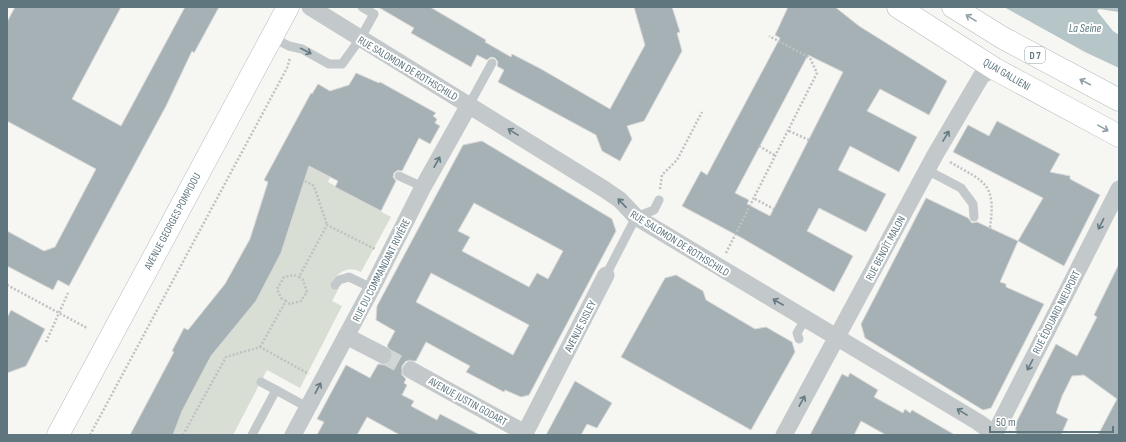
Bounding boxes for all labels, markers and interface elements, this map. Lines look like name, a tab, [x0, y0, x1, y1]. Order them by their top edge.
one-way arrow	[966, 14, 977, 22]
water label: La Seine	[1069, 21, 1102, 36]
street label: RUE SALOMON DE ROTHSCHILD	[355, 33, 460, 103]
road number: D 7	[1025, 47, 1045, 63]
one-way arrow	[300, 48, 312, 56]
street label: QUAI GALLIENI	[981, 56, 1033, 93]
one-way arrow	[1079, 77, 1091, 85]
one-way arrow	[1097, 124, 1109, 132]
one-way arrow	[508, 128, 519, 136]
one-way arrow	[943, 130, 951, 142]
one-way arrow	[434, 156, 441, 168]
street label: AVENUE GEORGES POMPIDOU	[141, 171, 203, 273]
one-way arrow	[617, 198, 626, 208]
street label: RUE SALOMON DE ROTHSCHILD	[628, 208, 732, 279]
street label: RUE BENOÎT MALON	[863, 213, 908, 283]
street label: RUE DU COMMANDANT RIVIÈRE	[350, 217, 413, 324]
one-way arrow	[1097, 218, 1104, 230]
street label: RUE ÉDOUARD NIEUPORT	[1030, 268, 1083, 356]
street label: AVENUE SISLEY	[561, 298, 599, 355]
one-way arrow	[772, 298, 784, 306]
one-way arrow	[1025, 358, 1033, 370]
street label: AVENUE JUSTIN GODART	[425, 374, 510, 429]
one-way arrow	[314, 382, 322, 394]
one-way arrow	[799, 395, 807, 407]
one-way arrow	[956, 408, 968, 416]
scale bar	[990, 408, 1113, 434]
text: 50 m	[996, 415, 1016, 430]

